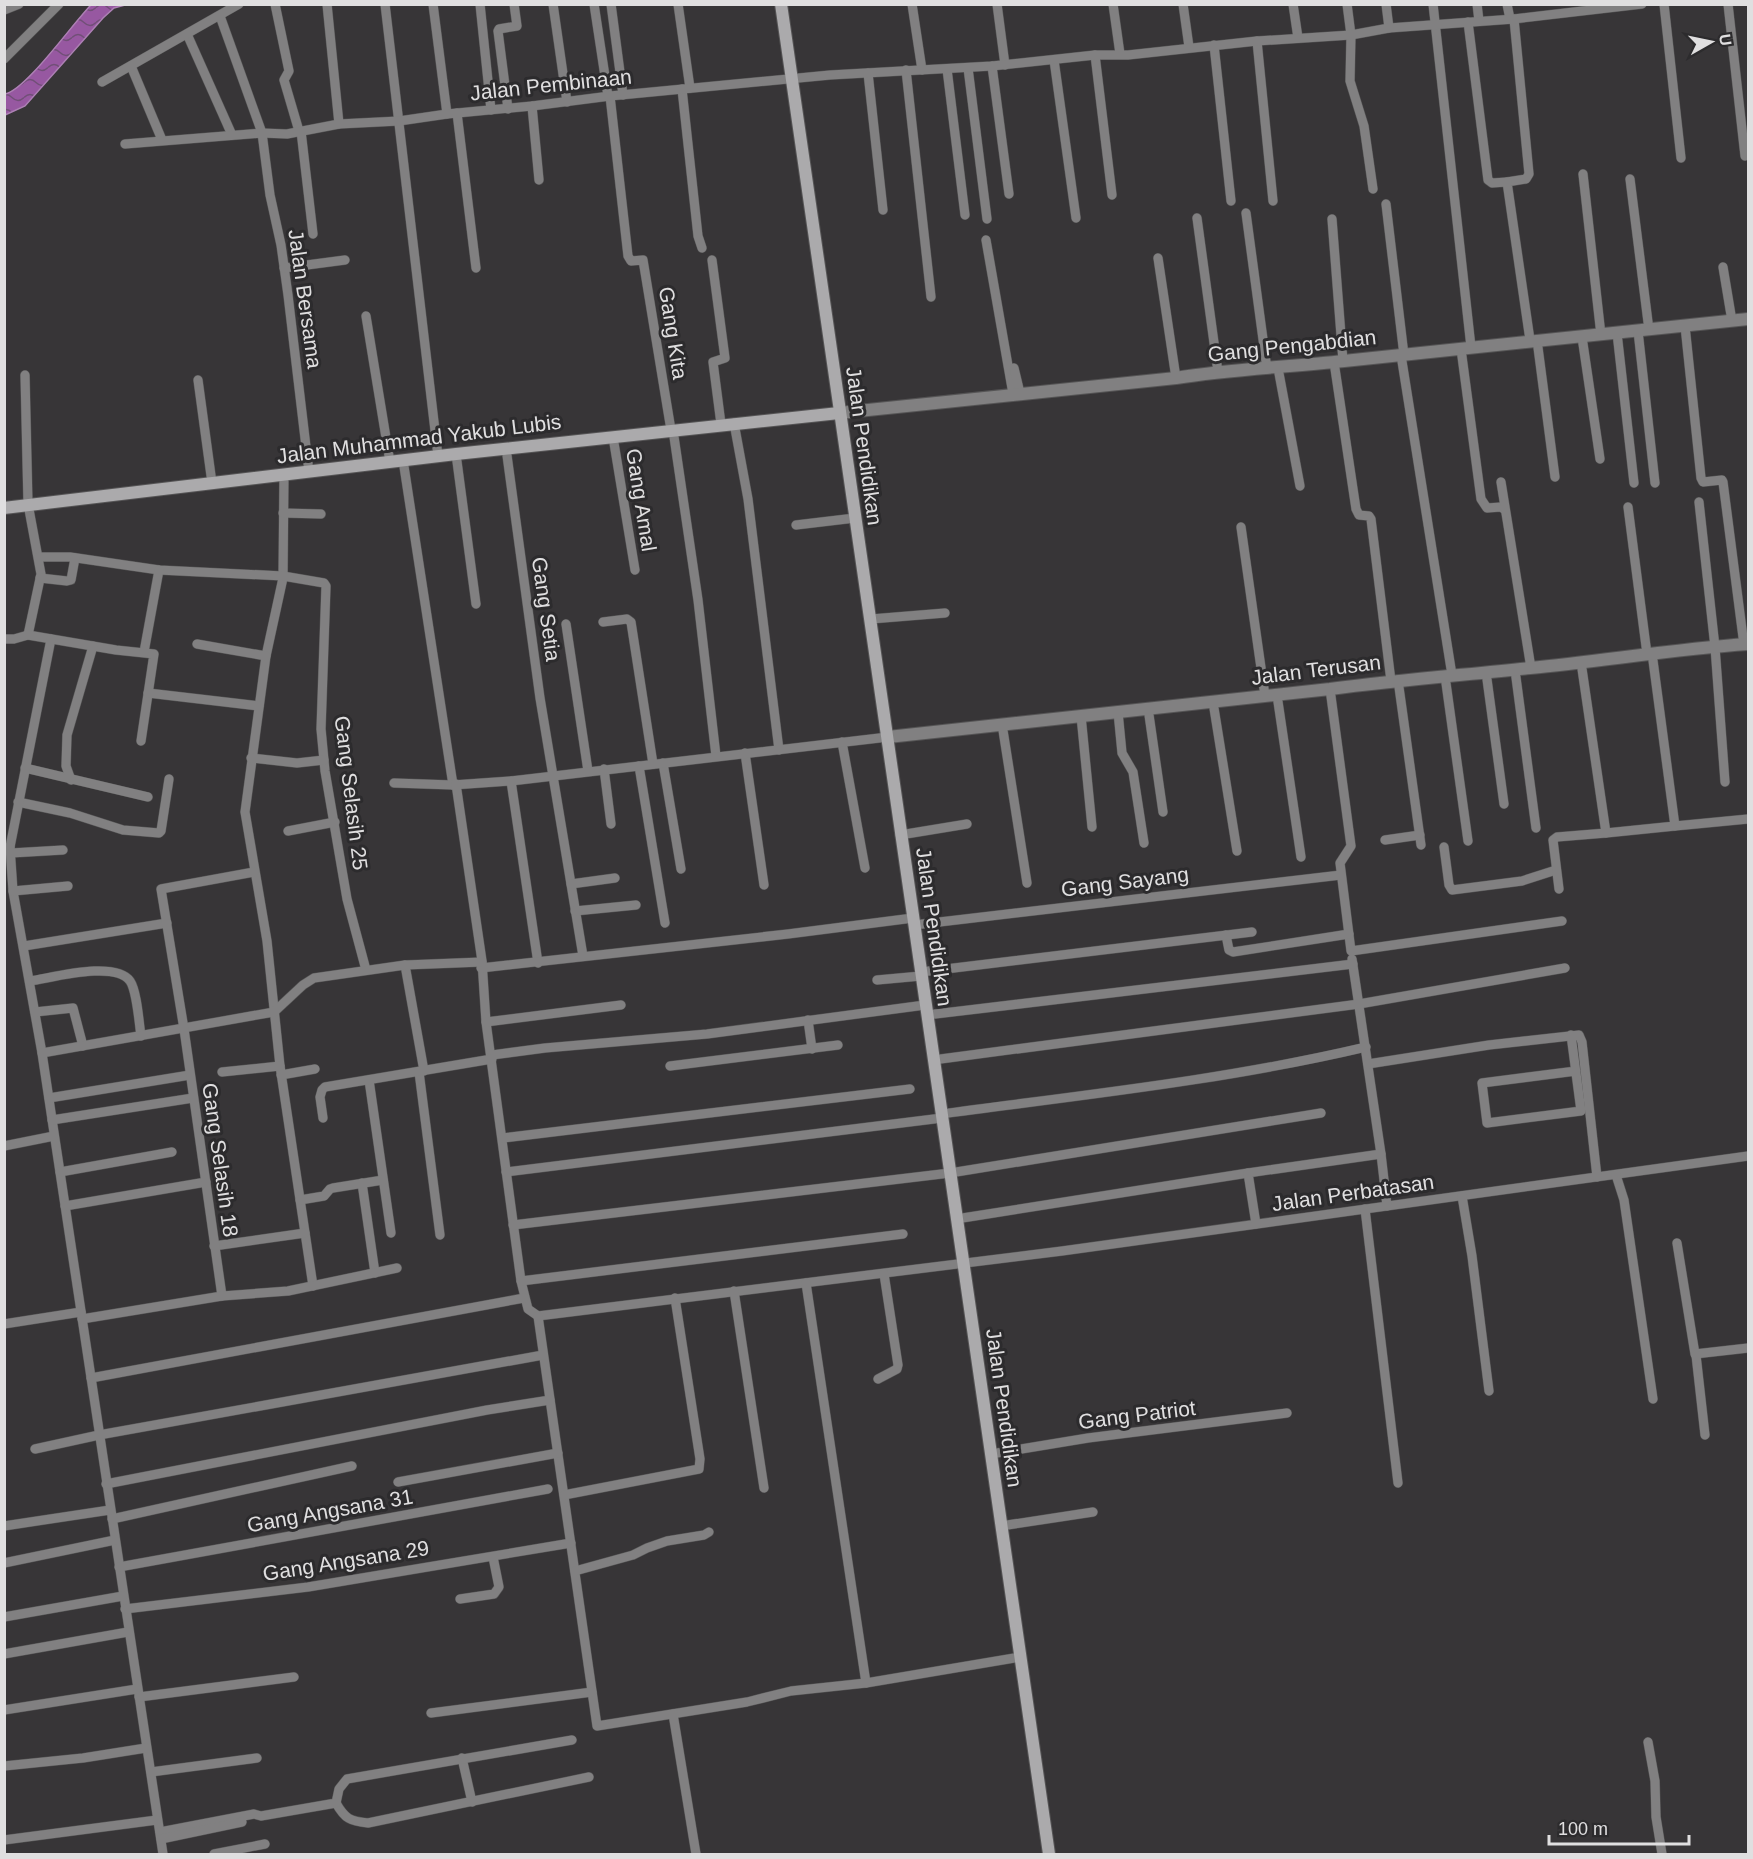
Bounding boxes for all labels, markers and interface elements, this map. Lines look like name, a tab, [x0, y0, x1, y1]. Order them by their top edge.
north arrow	[1681, 12, 1741, 72]
text: U	[1716, 33, 1735, 47]
street label: Jalan Pembinaan	[469, 65, 633, 104]
street label: Jalan Bersama	[284, 228, 327, 370]
street label: Gang Kita	[655, 285, 692, 381]
street label: Gang Pengabdian	[1207, 325, 1377, 366]
street label: Jalan Pendidikan	[842, 365, 887, 527]
street label: Jalan Muhammad Yakub Lubis	[275, 410, 562, 467]
street label: Gang Amal	[622, 447, 661, 553]
street label: Gang Setia	[528, 555, 565, 663]
street label: Jalan Terusan	[1250, 650, 1382, 689]
street label: Gang Selasih 25	[331, 714, 372, 871]
street label: Jalan Pendidikan	[912, 846, 957, 1008]
street label: Gang Sayang	[1060, 862, 1190, 901]
street label: Gang Selasih 18	[198, 1081, 243, 1238]
street label: Jalan Perbatasan	[1270, 1170, 1435, 1215]
street label: Jalan Pendidikan	[982, 1327, 1027, 1489]
street label: Gang Patriot	[1077, 1396, 1197, 1433]
street label: Gang Angsana 31	[245, 1485, 415, 1536]
street label: Gang Angsana 29	[261, 1536, 431, 1585]
scale bar	[1549, 1808, 1688, 1846]
text: 100 m	[1558, 1819, 1608, 1839]

